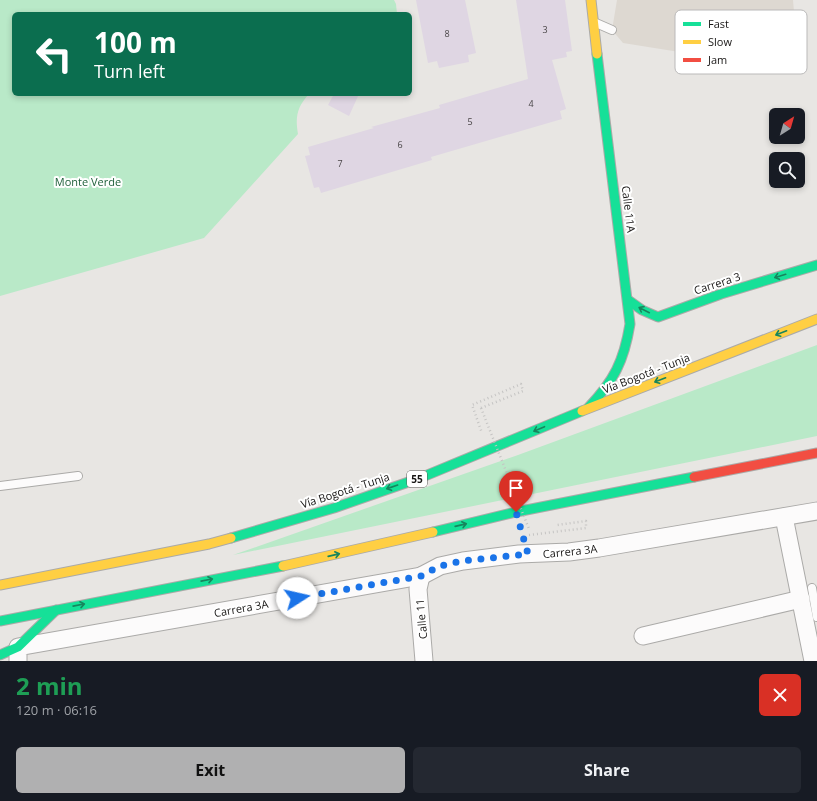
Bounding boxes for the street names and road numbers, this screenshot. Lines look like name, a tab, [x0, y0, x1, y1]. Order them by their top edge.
street label: Calle 11A	[619, 185, 639, 233]
street label: Carrera 3	[692, 268, 742, 298]
street label: Vía Bogotá - Tunja	[600, 349, 692, 397]
street label: Vía Bogotá - Tunja	[299, 469, 391, 511]
road number: 55	[407, 471, 427, 487]
street label: Carrera 3A	[542, 541, 598, 561]
street label: Carrera 3A	[213, 596, 269, 620]
street label: Calle 11	[412, 598, 430, 640]

